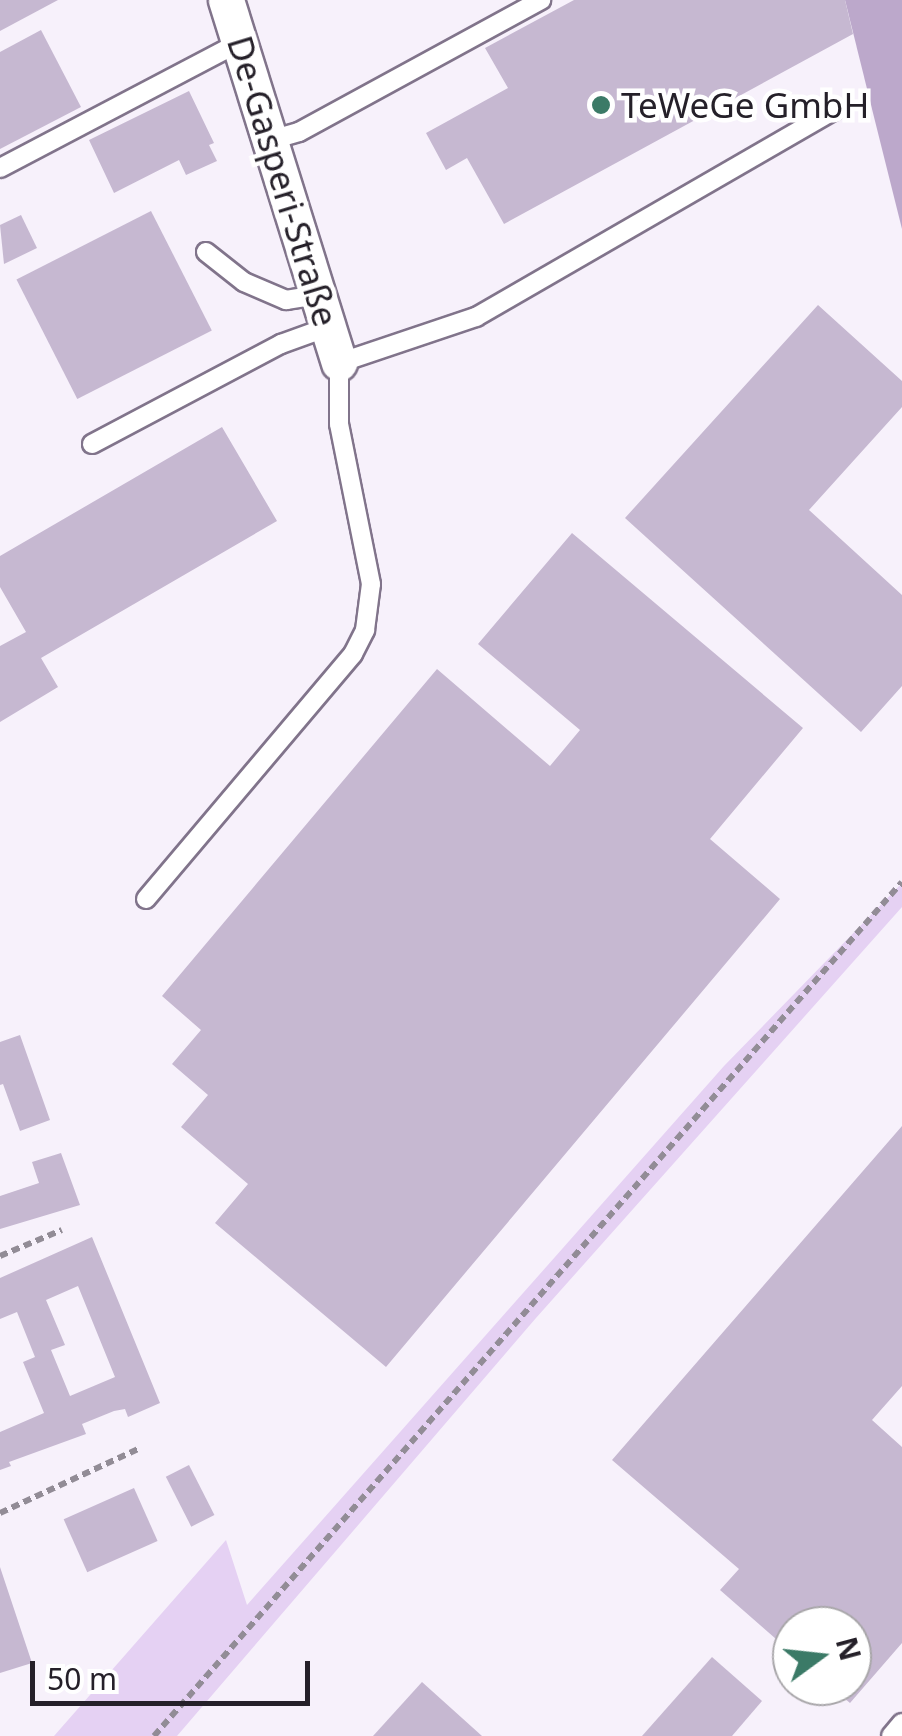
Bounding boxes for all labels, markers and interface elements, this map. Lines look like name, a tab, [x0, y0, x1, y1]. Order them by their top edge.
street label: De-Gasperi-Straße	[219, 31, 347, 331]
place label: TeWeGe GmbH	[621, 84, 869, 126]
marker: TeWeGe GmbH	[590, 94, 612, 116]
north arrow	[772, 1606, 872, 1706]
text: N	[828, 1633, 870, 1665]
scale bar	[35, 1641, 315, 1703]
text: 50 m	[47, 1658, 117, 1699]

